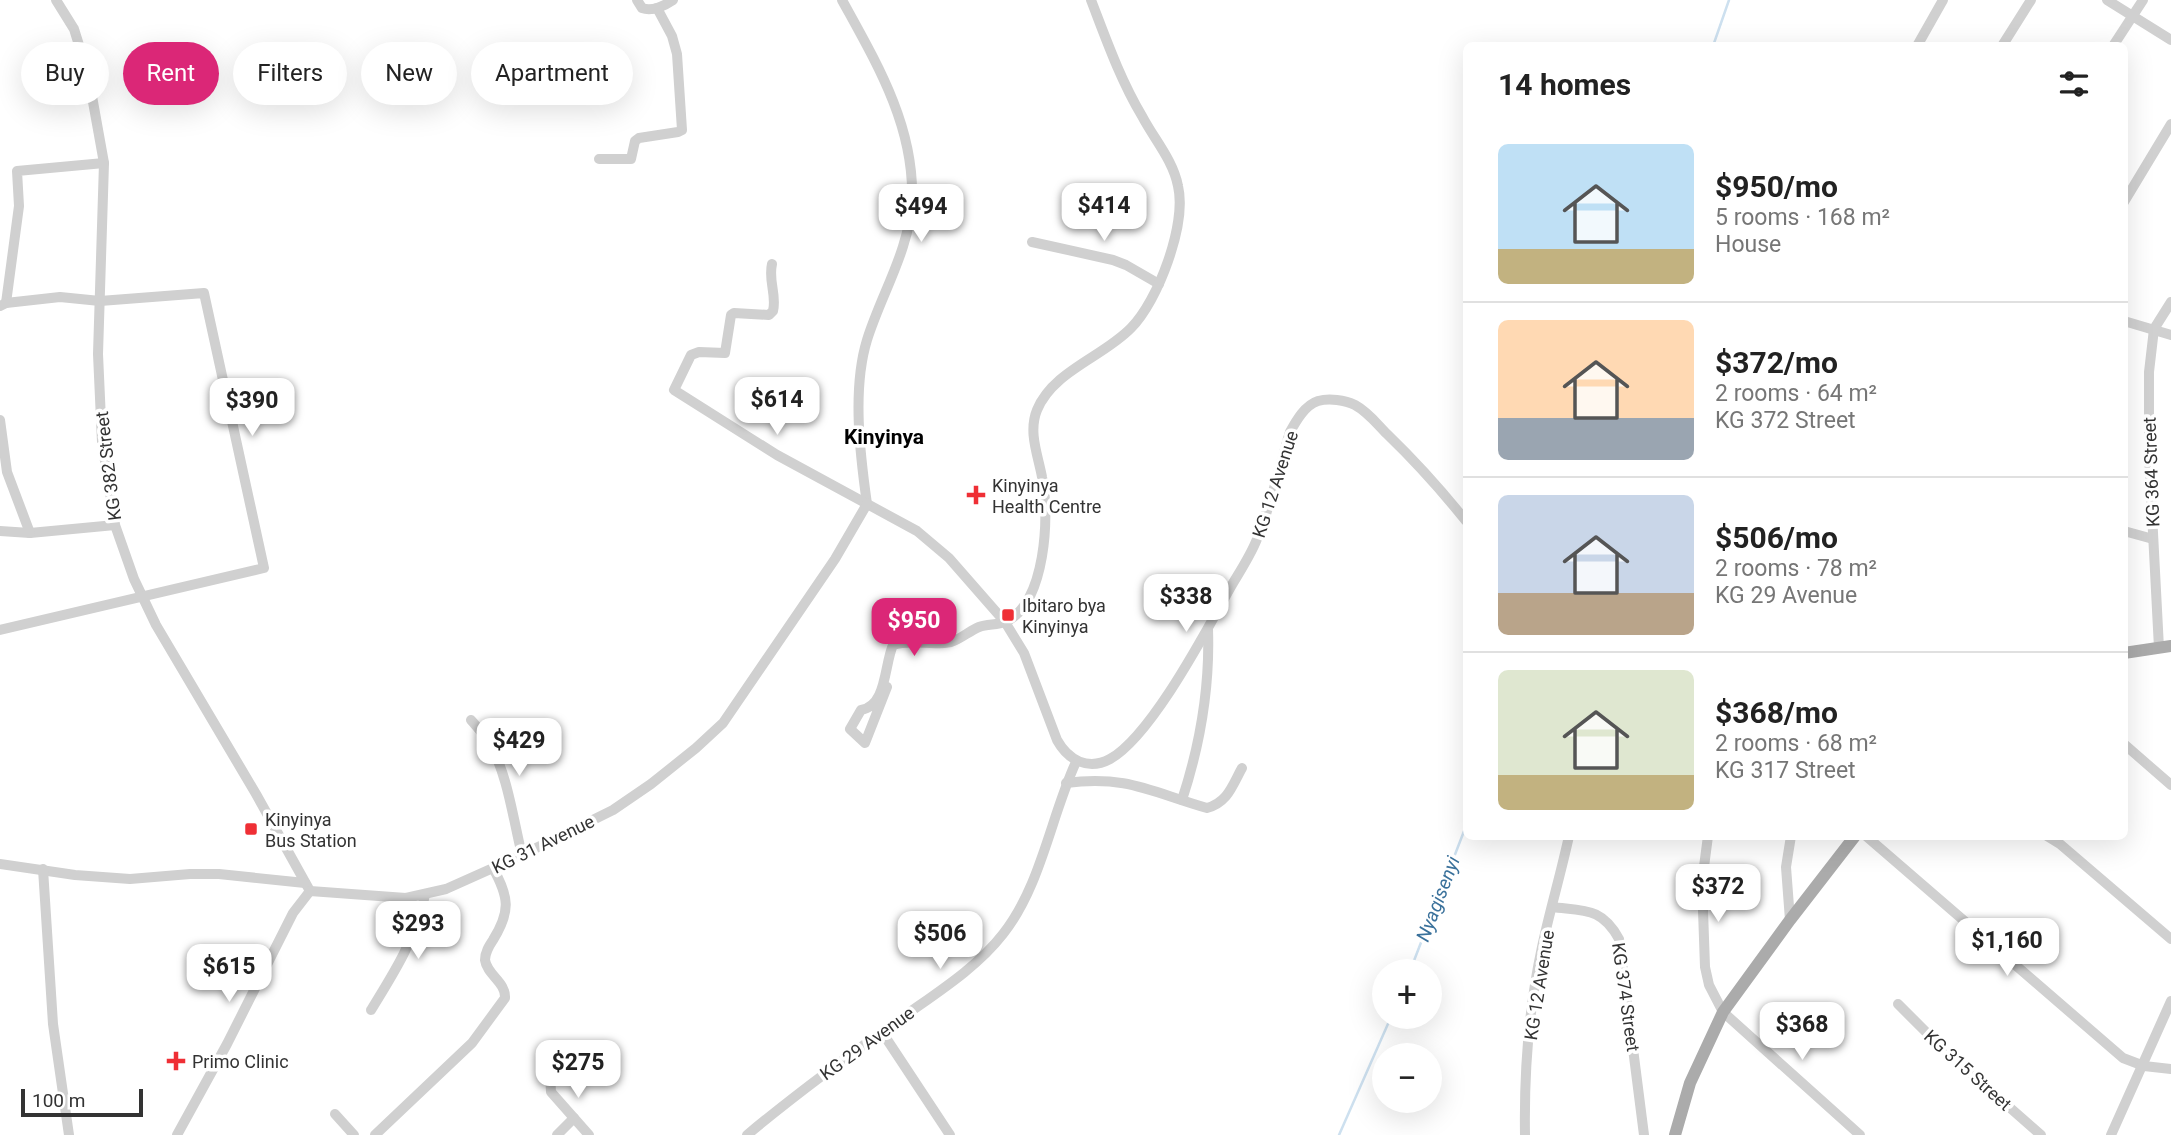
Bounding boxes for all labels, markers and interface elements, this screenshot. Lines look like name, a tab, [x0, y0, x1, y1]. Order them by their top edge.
chip: Buy	[21, 42, 109, 105]
chip: Rent	[123, 42, 219, 105]
chip: Filters	[233, 42, 347, 105]
chip: New	[361, 42, 457, 105]
chip: Apartment	[471, 42, 633, 105]
icon: filters	[2055, 65, 2093, 103]
text: 14 homes	[1498, 67, 1631, 102]
text: $950/mo	[1715, 169, 1838, 204]
icon: home	[1554, 172, 1638, 256]
pin: $494	[880, 184, 962, 244]
pin: $414	[1063, 184, 1145, 243]
text: $414	[1078, 192, 1130, 219]
text: $494	[895, 193, 947, 220]
text: 5 rooms · 168 m²	[1715, 204, 1890, 231]
text: House	[1715, 231, 1781, 258]
text: $372/mo	[1715, 345, 1838, 380]
icon: home	[1554, 348, 1638, 432]
pin: $390	[211, 378, 293, 438]
pin: $614	[736, 378, 818, 437]
text: 2 rooms · 64 m²	[1715, 380, 1877, 407]
text: $614	[751, 386, 803, 413]
text: $390	[226, 387, 278, 414]
text: KG 372 Street	[1715, 407, 1856, 434]
street label: KG 382 Street	[91, 410, 125, 522]
street label: KG 364 Street	[2139, 417, 2163, 527]
district label: Kinyinya	[844, 425, 924, 449]
street label: KG 12 Avenue	[1248, 428, 1302, 540]
place label: Kinyinya Health Centre	[992, 475, 1101, 517]
marker: Kinyinya Health Centre	[966, 485, 986, 505]
text: $506/mo	[1715, 520, 1838, 555]
icon: home	[1554, 523, 1638, 607]
text: 2 rooms · 78 m²	[1715, 555, 1877, 582]
pin: $338	[1145, 574, 1227, 634]
text: KG 29 Avenue	[1715, 582, 1857, 609]
text: $338	[1160, 583, 1212, 610]
place label: Ibitaro bya Kinyinya	[1022, 595, 1106, 637]
pin: $950	[873, 598, 955, 658]
text: $950	[888, 607, 940, 634]
marker: Ibitaro bya Kinyinya	[1000, 607, 1016, 623]
text: $368/mo	[1715, 695, 1838, 730]
icon: home	[1554, 698, 1638, 782]
pin: $429	[478, 718, 560, 778]
text: $429	[493, 727, 545, 754]
text: 2 rooms · 68 m²	[1715, 730, 1877, 757]
text: KG 317 Street	[1715, 757, 1856, 784]
place label: Kinyinya Bus Station	[265, 809, 357, 851]
street label: KG 31 Avenue	[488, 810, 598, 878]
marker: Kinyinya Bus Station	[243, 821, 259, 837]
water label: Nyagisenyi	[1411, 853, 1465, 945]
pin: $372	[1677, 864, 1759, 924]
text: $372	[1692, 873, 1744, 900]
pin: $293	[377, 902, 459, 961]
text: $293	[392, 910, 444, 937]
pin: $506	[899, 912, 981, 971]
pin: $1,160	[1950, 918, 2064, 978]
text: $506	[914, 920, 966, 947]
text: $1,160	[1971, 927, 2043, 954]
street label: KG 12 Avenue	[1520, 928, 1558, 1042]
street label: KG 374 Street	[1608, 941, 1644, 1053]
pin: $615	[188, 944, 270, 1004]
text: $615	[203, 953, 255, 980]
map controls	[1372, 959, 1442, 1113]
button: +	[1372, 959, 1442, 1029]
street label: KG 29 Avenue	[816, 1002, 918, 1084]
pin: $368	[1761, 1002, 1843, 1062]
text: $368	[1776, 1011, 1828, 1038]
street label: KG 315 Street	[1920, 1025, 2016, 1115]
pin: $275	[537, 1040, 619, 1100]
button: −	[1372, 1043, 1442, 1113]
text: $275	[552, 1049, 604, 1076]
marker: Primo Clinic	[166, 1051, 186, 1071]
place label: Primo Clinic	[192, 1051, 289, 1072]
scale bar	[21, 1086, 144, 1118]
text: 100 m	[32, 1089, 85, 1112]

